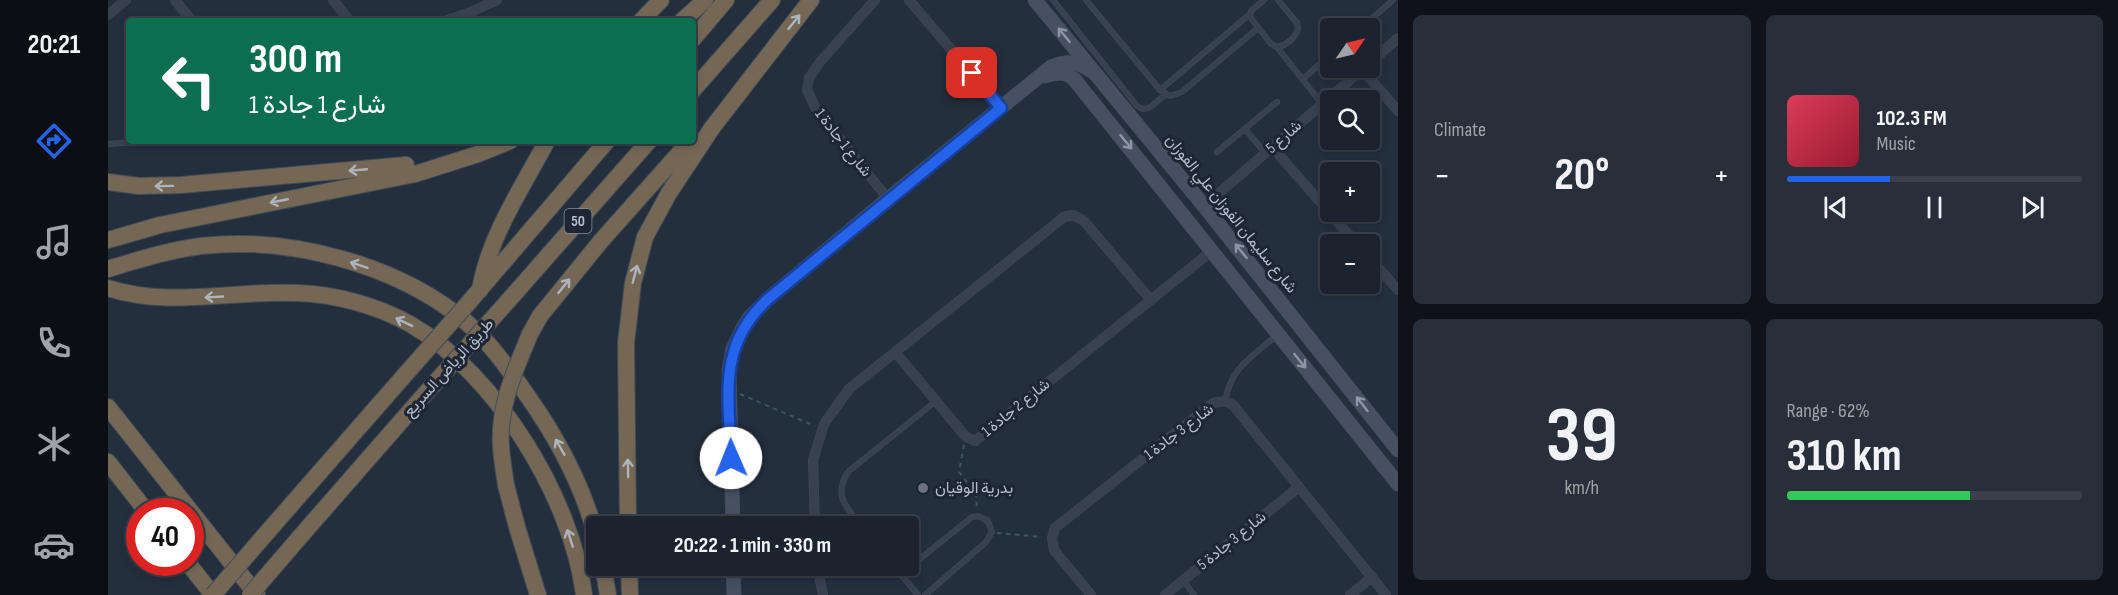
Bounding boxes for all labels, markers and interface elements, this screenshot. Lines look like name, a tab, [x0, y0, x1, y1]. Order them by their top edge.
one-way arrow	[787, 14, 800, 30]
north arrow	[1320, 18, 1380, 78]
map controls	[1320, 18, 1380, 294]
one-way arrow	[1058, 27, 1071, 43]
text: 20:21	[28, 29, 80, 61]
text: 300 m	[249, 34, 342, 85]
icon: left	[150, 42, 228, 120]
pin	[946, 47, 997, 98]
icon: arrive	[955, 56, 988, 89]
text: شارع 1 جادة 1	[249, 89, 386, 121]
button: search	[1320, 90, 1380, 150]
street label: شارع 1 جادة 1	[810, 105, 875, 181]
text: 102.3 FM	[1877, 105, 1947, 132]
street label: شارع 5	[1262, 116, 1306, 158]
text: Climate	[1434, 118, 1486, 142]
icon: directions	[33, 120, 75, 162]
street label: شارع سليمان الفوزان علي الفوزان	[1159, 131, 1301, 299]
text: Music	[1877, 132, 1916, 156]
one-way arrow	[1119, 134, 1132, 150]
text: 20°	[1554, 148, 1609, 203]
text: −	[1434, 156, 1450, 196]
text: +	[1713, 156, 1730, 196]
button: +	[1320, 162, 1380, 222]
one-way arrow	[349, 165, 369, 176]
one-way arrow	[154, 180, 174, 191]
icon: previous	[1819, 191, 1852, 224]
icon: pause	[1918, 191, 1951, 224]
icon: next	[2016, 191, 2049, 224]
one-way arrow	[270, 196, 289, 208]
road number: 50	[564, 209, 592, 233]
icon: music	[33, 221, 75, 263]
button: −	[1320, 234, 1380, 294]
one-way arrow	[1234, 244, 1247, 260]
one-way arrow	[350, 259, 369, 270]
one-way arrow	[630, 265, 642, 284]
one-way arrow	[557, 279, 570, 295]
one-way arrow	[205, 291, 225, 302]
street label: طريق الرياض السريع	[400, 315, 499, 422]
one-way arrow	[396, 316, 414, 327]
icon: phone	[33, 322, 75, 364]
one-way arrow	[1293, 353, 1306, 369]
street label: شارع 2 جادة 1	[978, 375, 1054, 442]
text: 39	[1546, 390, 1618, 483]
one-way arrow	[1355, 397, 1368, 413]
text: Range · 62%	[1787, 399, 1870, 423]
street label: شارع 3 جادة 1	[1140, 400, 1218, 465]
icon: climate	[33, 423, 75, 465]
position arrow	[699, 426, 763, 490]
text: 310 km	[1787, 429, 1902, 484]
one-way arrow	[553, 439, 565, 456]
one-way arrow	[622, 459, 633, 479]
text: km/h	[1564, 476, 1599, 500]
place label: بدرية الوقيان	[935, 479, 1013, 498]
marker: بدرية الوقيان	[916, 481, 930, 495]
speed limit sign: 40	[126, 498, 204, 576]
street label: شارع 3 جادة 5	[1194, 508, 1271, 575]
icon: car	[33, 524, 75, 566]
one-way arrow	[564, 529, 575, 548]
text: 20:22 · 1 min · 330 m	[674, 532, 831, 559]

